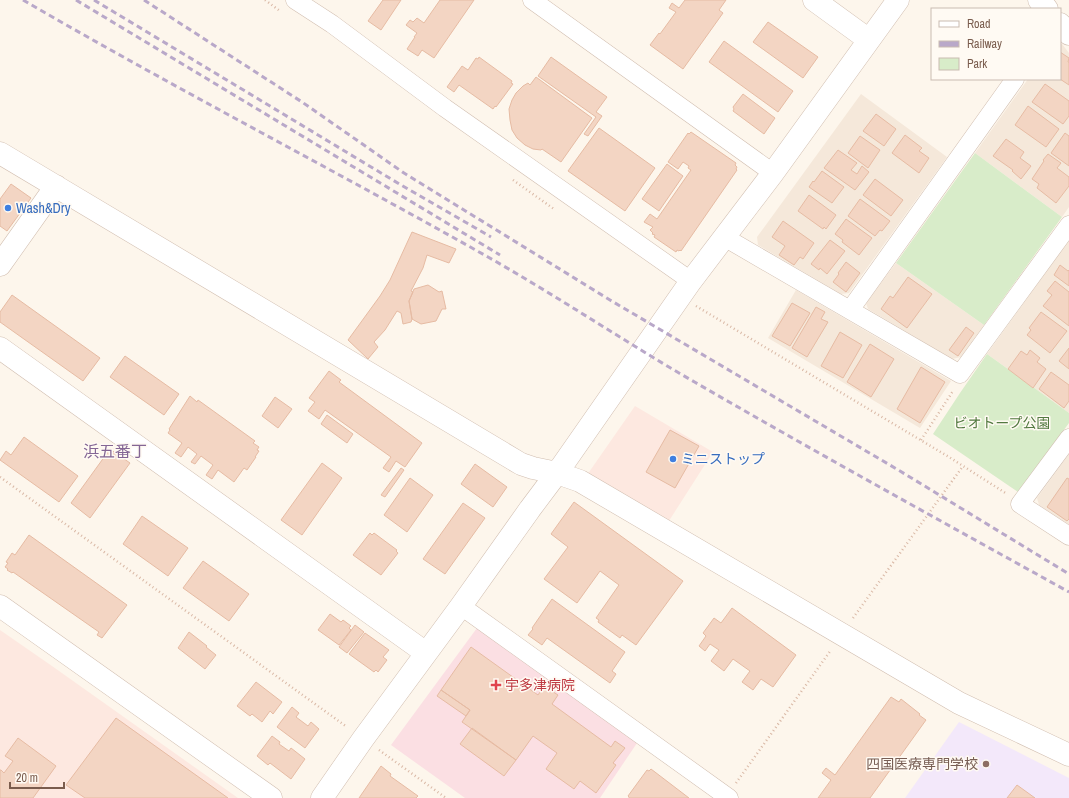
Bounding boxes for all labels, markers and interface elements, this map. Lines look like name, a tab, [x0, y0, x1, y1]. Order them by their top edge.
legend	[931, 8, 1061, 80]
text: Road	[967, 16, 991, 32]
text: Railway	[967, 36, 1002, 52]
text: Park	[967, 56, 987, 72]
place label: Wash&Dry	[16, 199, 71, 217]
marker: Wash&Dry	[3, 203, 13, 213]
park label: ビオトープ公園	[953, 414, 1051, 432]
district label: 浜五番丁	[83, 440, 147, 462]
place label: ミニストップ	[681, 450, 765, 468]
marker: ミニストップ	[668, 454, 678, 464]
place label: 宇多津病院	[505, 676, 575, 694]
marker: 宇多津病院	[490, 679, 502, 691]
place label: 四国医療専門学校	[866, 755, 978, 773]
marker: 四国医療専門学校	[981, 759, 991, 769]
scale bar	[10, 764, 64, 790]
text: 20 m	[16, 770, 38, 786]

